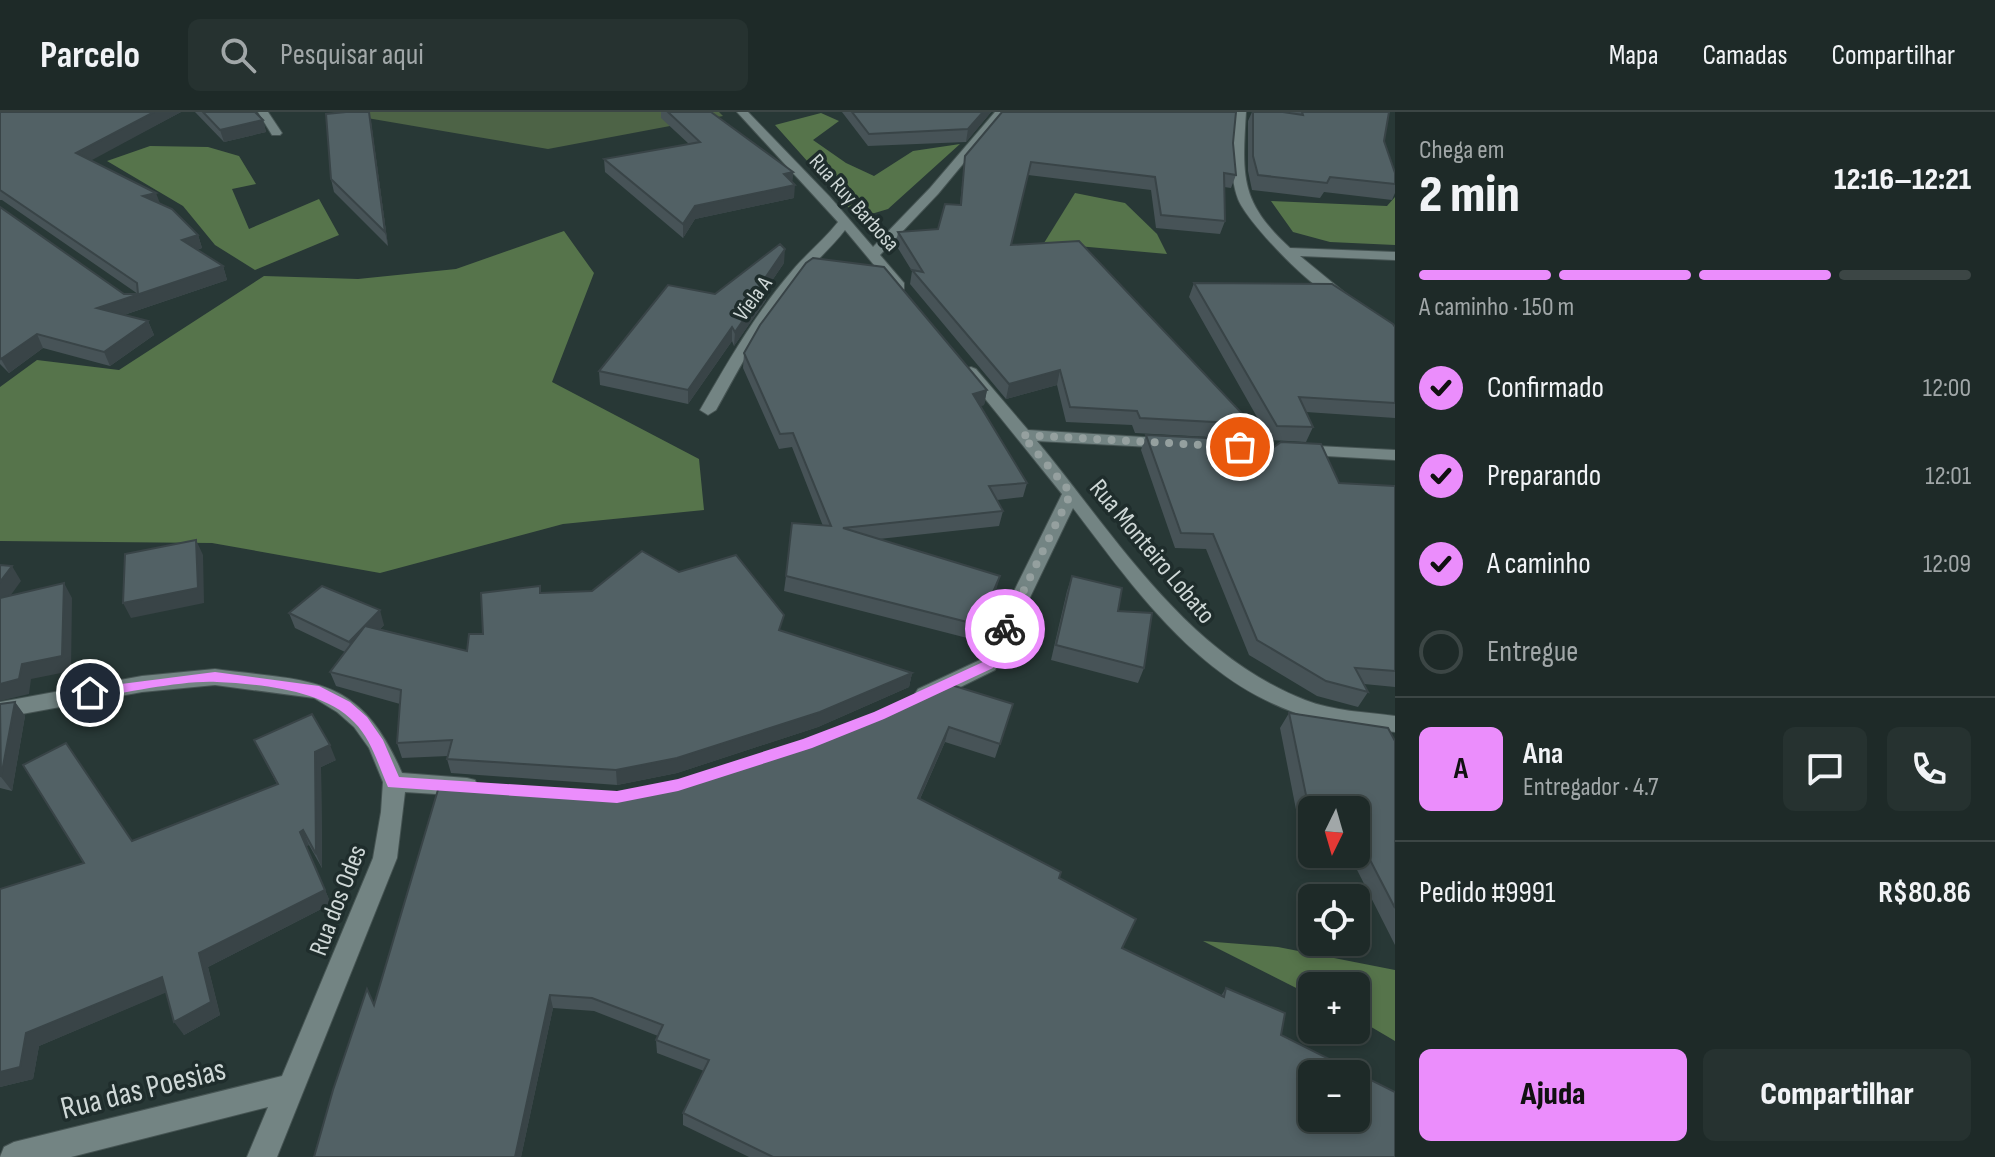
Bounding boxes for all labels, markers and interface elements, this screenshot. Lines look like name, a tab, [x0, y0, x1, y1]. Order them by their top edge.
search box	[188, 19, 748, 91]
text: Parcelo	[40, 33, 140, 78]
icon: search	[216, 33, 260, 77]
text: Pesquisar aqui	[280, 37, 424, 73]
text: Mapa	[1609, 39, 1658, 72]
text: Camadas	[1702, 39, 1788, 72]
text: Compartilhar	[1832, 39, 1955, 72]
text: Chega em	[1419, 135, 1505, 166]
street label: Rua Ruy Barbosa	[803, 149, 905, 257]
text: 12:16–12:21	[1834, 162, 1971, 198]
text: 2 min	[1419, 164, 1520, 227]
street label: Viela A	[728, 271, 779, 326]
text: A caminho · 150 m	[1419, 292, 1574, 323]
icon: check	[1419, 366, 1463, 410]
text: Confirmado	[1487, 370, 1604, 406]
text: 12:00	[1923, 373, 1971, 404]
pin	[1206, 413, 1274, 481]
icon: bag	[1218, 425, 1262, 469]
icon: check	[1419, 454, 1463, 498]
text: Preparando	[1487, 458, 1601, 494]
text: 12:01	[1925, 461, 1971, 492]
street label: Rua Monteiro Lobato	[1082, 473, 1221, 630]
icon: check	[1419, 542, 1463, 586]
text: A caminho	[1487, 546, 1591, 582]
text: 12:09	[1923, 549, 1971, 580]
courier	[965, 589, 1045, 669]
icon: bike	[983, 607, 1027, 651]
text: Entregue	[1487, 634, 1578, 670]
pin	[56, 659, 124, 727]
icon: home	[68, 671, 112, 715]
button: chat	[1783, 727, 1867, 811]
button: phone	[1887, 727, 1971, 811]
text: Ana	[1523, 736, 1563, 772]
text: A	[1454, 751, 1468, 787]
text: Entregador · 4.7	[1523, 772, 1658, 803]
north arrow	[1298, 796, 1370, 868]
map controls	[1298, 796, 1370, 1132]
street label: Rua dos Odes	[303, 841, 374, 960]
text: Pedido #9991	[1419, 875, 1556, 911]
text: R$80.86	[1878, 875, 1971, 911]
button: locate	[1298, 884, 1370, 956]
button: +	[1298, 972, 1370, 1044]
button: Ajuda	[1419, 1049, 1687, 1141]
button: Compartilhar	[1703, 1049, 1971, 1141]
street label: Rua das Poesias	[57, 1050, 230, 1129]
button: −	[1298, 1060, 1370, 1132]

